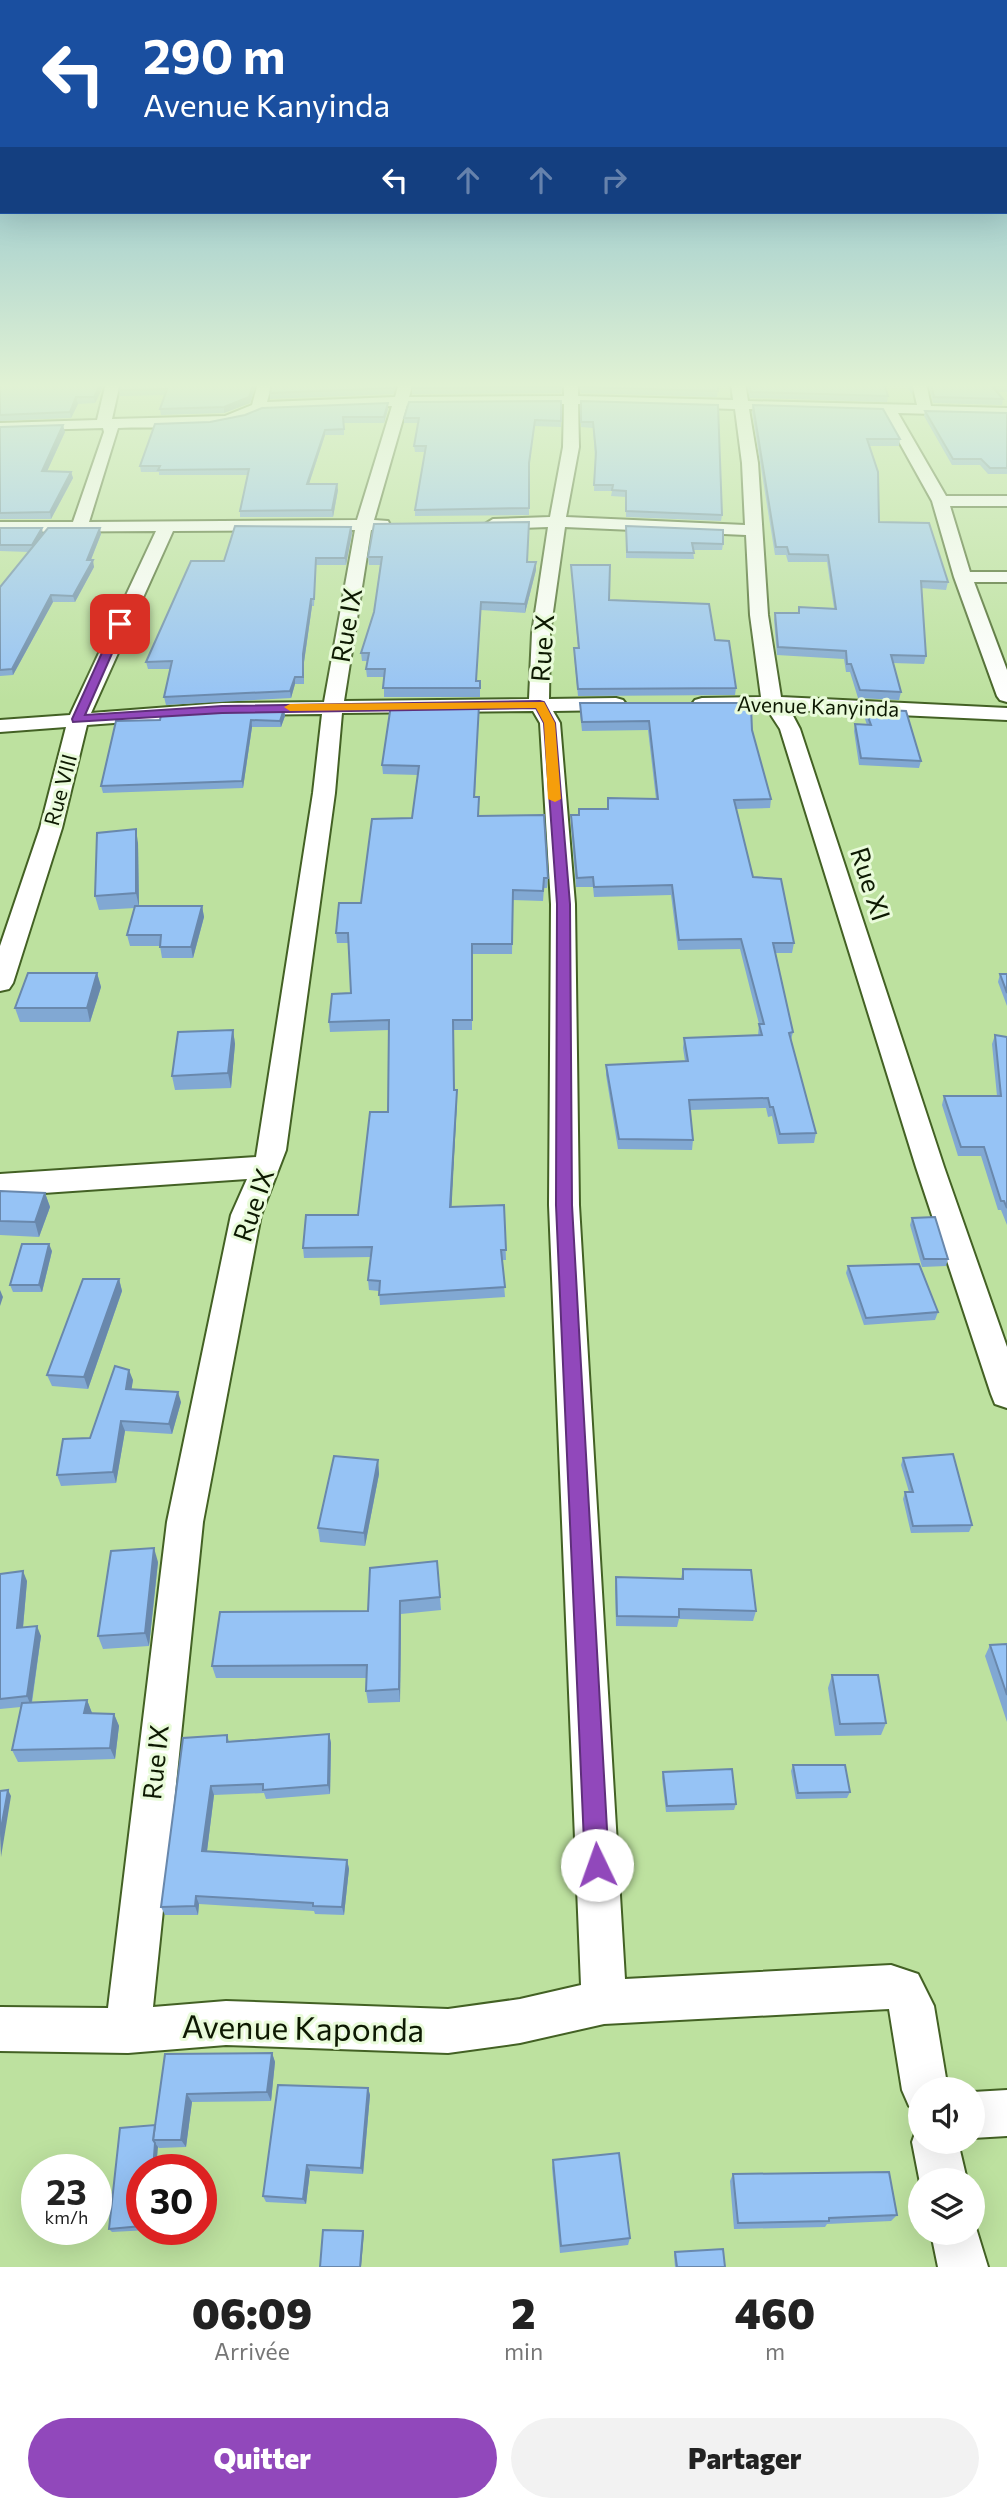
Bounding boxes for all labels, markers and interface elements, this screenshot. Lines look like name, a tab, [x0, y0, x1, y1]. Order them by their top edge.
text: 290 m	[143, 24, 285, 84]
icon: left	[28, 28, 119, 119]
text: Avenue Kanyinda	[143, 84, 390, 124]
icon: left	[376, 161, 414, 199]
icon: ahead	[449, 161, 487, 199]
icon: ahead	[522, 161, 560, 199]
icon: right	[595, 161, 633, 199]
street label: Rue IX	[324, 585, 367, 665]
pin	[90, 594, 150, 654]
icon: arrive	[101, 605, 139, 643]
street label: Rue X	[524, 613, 559, 683]
street label: Avenue Kanyinda	[737, 690, 900, 721]
street label: Rue VIII	[38, 751, 81, 828]
street label: Rue XI	[845, 843, 898, 924]
street label: Rue IX	[226, 1164, 280, 1245]
street label: Rue IX	[135, 1723, 174, 1801]
position arrow	[560, 1828, 634, 1902]
street label: Avenue Kaponda	[181, 2005, 425, 2049]
map controls	[908, 2077, 985, 2245]
button: sound	[908, 2077, 985, 2154]
speed limit sign: 30	[126, 2154, 217, 2245]
button: layers	[908, 2168, 985, 2245]
text: 23	[46, 2169, 87, 2212]
text: km/h	[45, 2206, 88, 2228]
text: 06:09	[192, 2286, 312, 2338]
text: 2	[511, 2286, 536, 2338]
text: 460	[735, 2286, 815, 2338]
text: Arrivée	[214, 2337, 290, 2365]
text: min	[504, 2337, 543, 2365]
text: m	[765, 2337, 785, 2365]
button: Quitter	[28, 2418, 497, 2498]
button: Partager	[511, 2418, 979, 2498]

